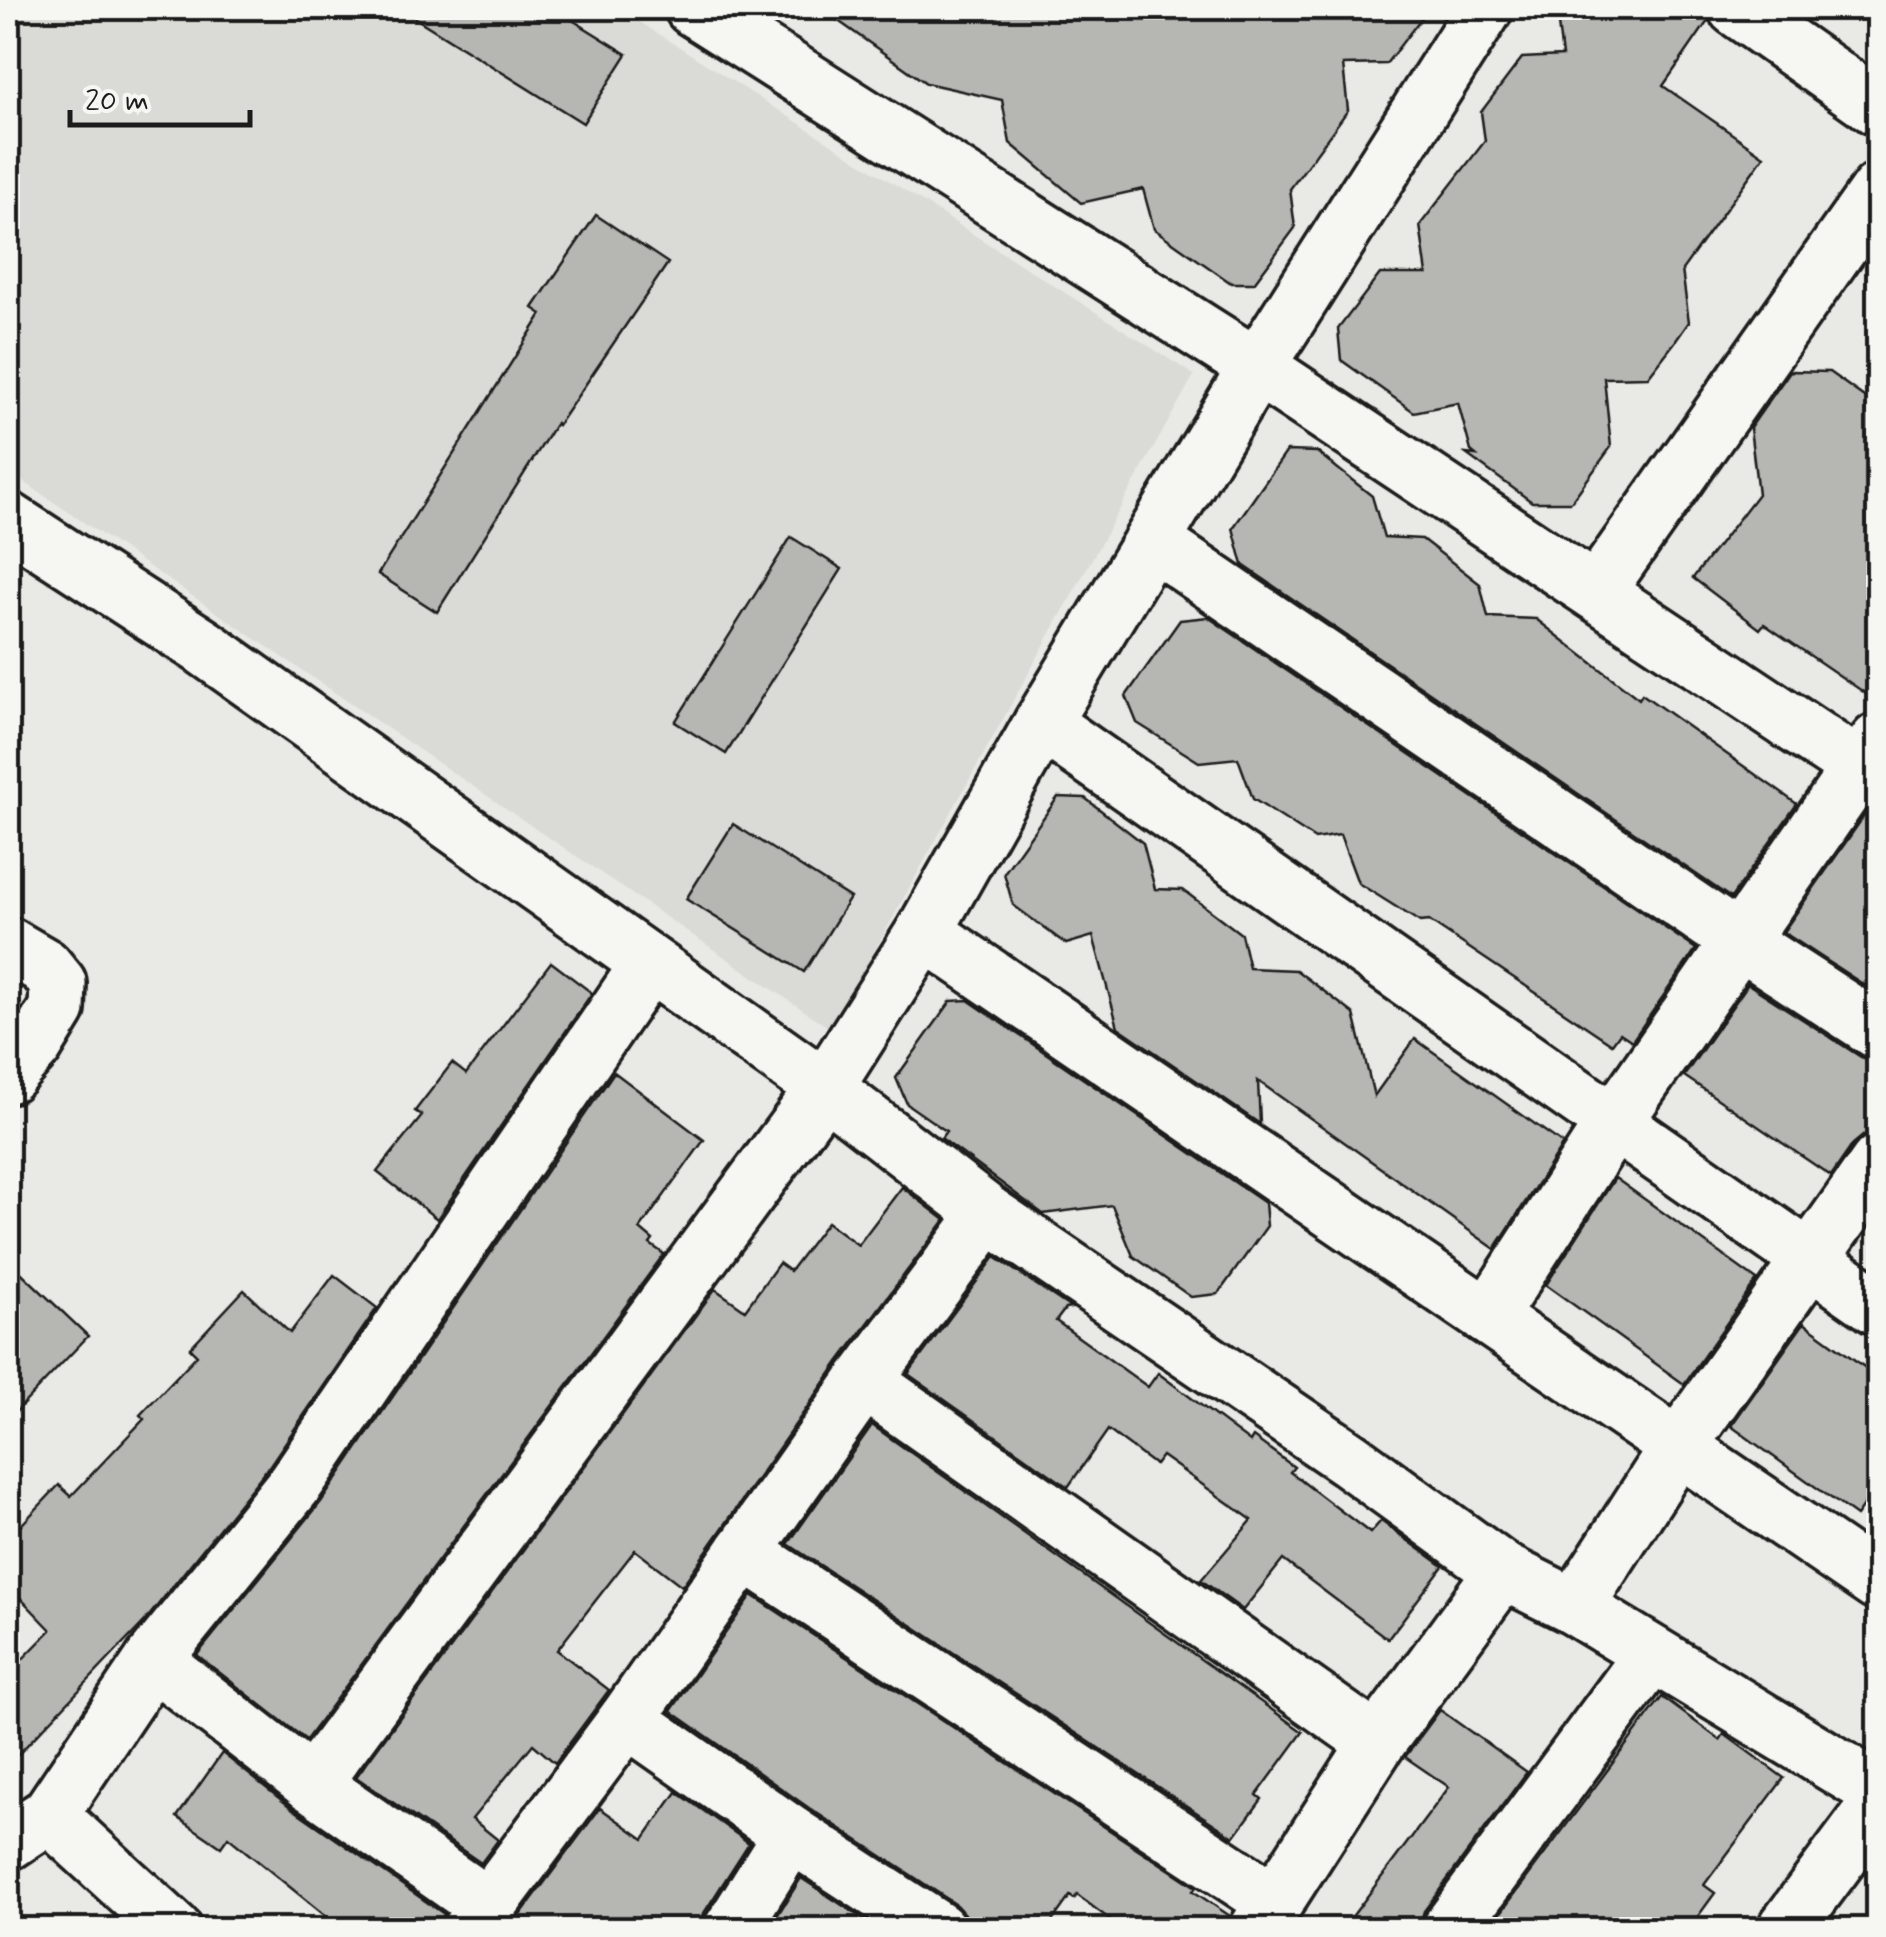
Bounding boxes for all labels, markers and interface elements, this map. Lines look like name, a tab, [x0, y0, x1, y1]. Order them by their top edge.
scale bar	[70, 65, 250, 127]
text: 20 m	[85, 82, 149, 121]

